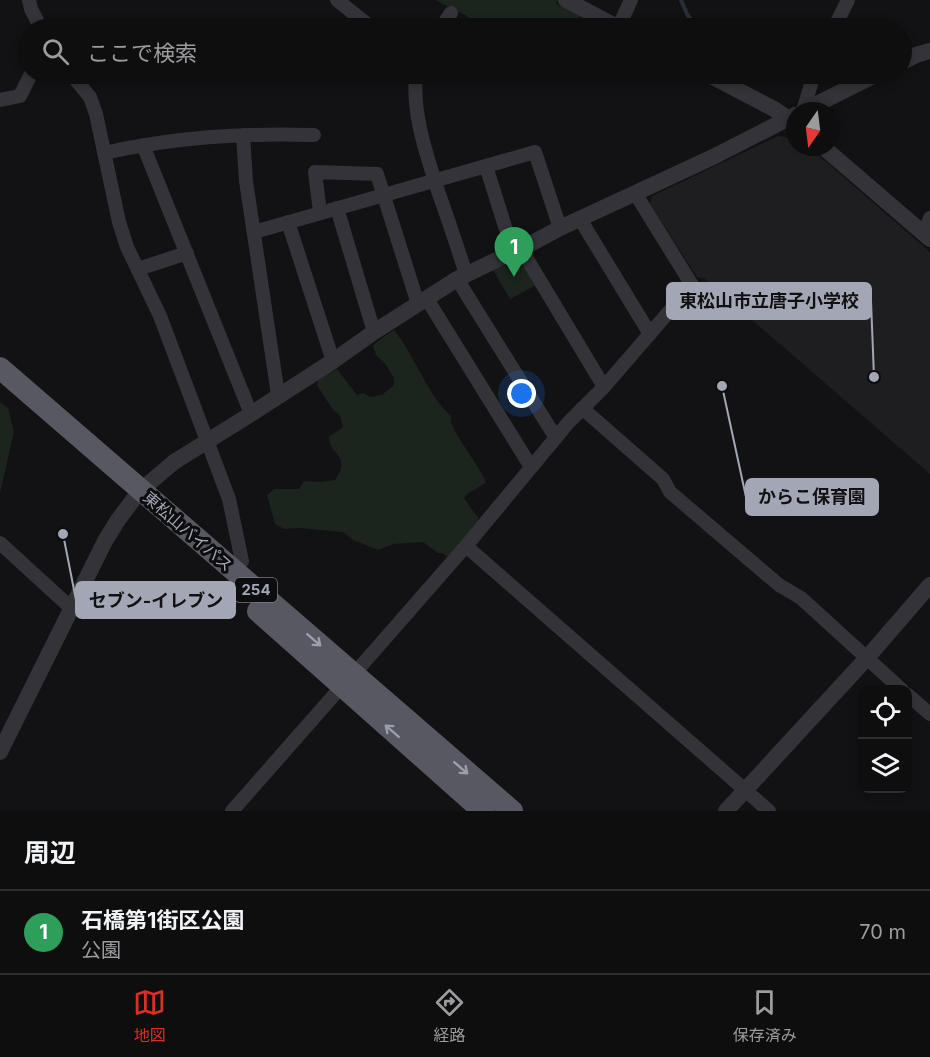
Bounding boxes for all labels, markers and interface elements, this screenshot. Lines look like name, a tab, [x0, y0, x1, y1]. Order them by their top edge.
search box	[18, 18, 912, 84]
icon: search	[39, 35, 72, 68]
text: ここで検索	[87, 40, 197, 66]
north arrow	[786, 102, 840, 156]
pin: 1	[494, 228, 534, 277]
callout: 東松山市立唐子小学校	[667, 283, 871, 319]
text: 東松山市立唐子小学校	[679, 290, 859, 311]
your location	[507, 379, 536, 408]
callout: からこ保育園	[746, 479, 878, 515]
text: からこ保育園	[758, 486, 866, 507]
street label: 東松山バイパス	[139, 487, 237, 575]
road number: 254	[235, 578, 277, 602]
callout: セブン-イレブン	[76, 582, 235, 618]
text: セブン-イレブン	[89, 590, 223, 611]
one-way arrow	[306, 633, 321, 647]
map controls	[858, 685, 912, 793]
button: locate	[858, 685, 912, 739]
one-way arrow	[385, 724, 400, 738]
button: layers	[858, 739, 912, 793]
one-way arrow	[454, 761, 469, 775]
text: 周辺	[24, 837, 76, 868]
text: 石橋第1街区公園	[81, 907, 245, 933]
text: 1	[39, 920, 48, 944]
text: 70 m	[859, 920, 906, 944]
text: 公園	[81, 938, 121, 962]
tab: 地図	[133, 986, 166, 1046]
tab: 経路	[433, 986, 466, 1046]
tab: 保存済み	[733, 986, 797, 1046]

